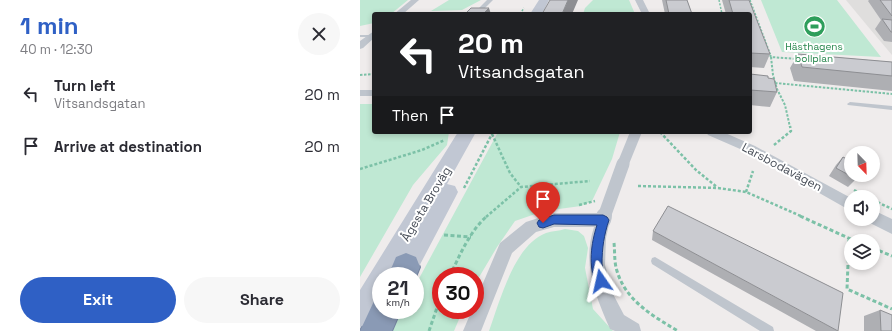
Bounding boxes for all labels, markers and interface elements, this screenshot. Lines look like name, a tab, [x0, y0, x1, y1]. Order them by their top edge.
text: 1 min	[20, 10, 79, 41]
button: close	[298, 13, 340, 55]
sports icon: Hästhagens bollplan	[801, 13, 827, 39]
text: 20 m	[458, 25, 524, 61]
icon: left	[392, 28, 444, 80]
place label: Hästhagens bollplan	[785, 40, 843, 65]
text: 40 m · 12:30	[20, 41, 93, 58]
text: Vitsandsgatan	[458, 60, 585, 83]
text: Turn left	[54, 76, 116, 95]
icon: left	[20, 83, 42, 105]
text: 20 m	[305, 85, 340, 104]
text: Vitsandsgatan	[54, 95, 145, 112]
icon: arrive	[436, 104, 458, 126]
text: Then	[392, 106, 428, 125]
icon: arrive	[20, 135, 42, 157]
text: Arrive at destination	[54, 137, 202, 156]
text: 20 m	[305, 137, 340, 156]
street label: Larsbodavägen	[739, 139, 825, 195]
north arrow	[844, 146, 880, 182]
map controls	[844, 146, 880, 270]
street label: Ågesta Broväg	[397, 164, 455, 244]
pin	[526, 182, 560, 223]
icon: arrive	[532, 188, 554, 210]
button: sound	[844, 190, 880, 226]
button: layers	[844, 234, 880, 270]
position arrow	[580, 260, 622, 302]
speed limit sign: 30	[432, 267, 484, 319]
text: 21	[388, 275, 408, 301]
button: Exit	[20, 277, 176, 323]
button: Share	[184, 277, 340, 323]
text: km/h	[386, 296, 410, 309]

